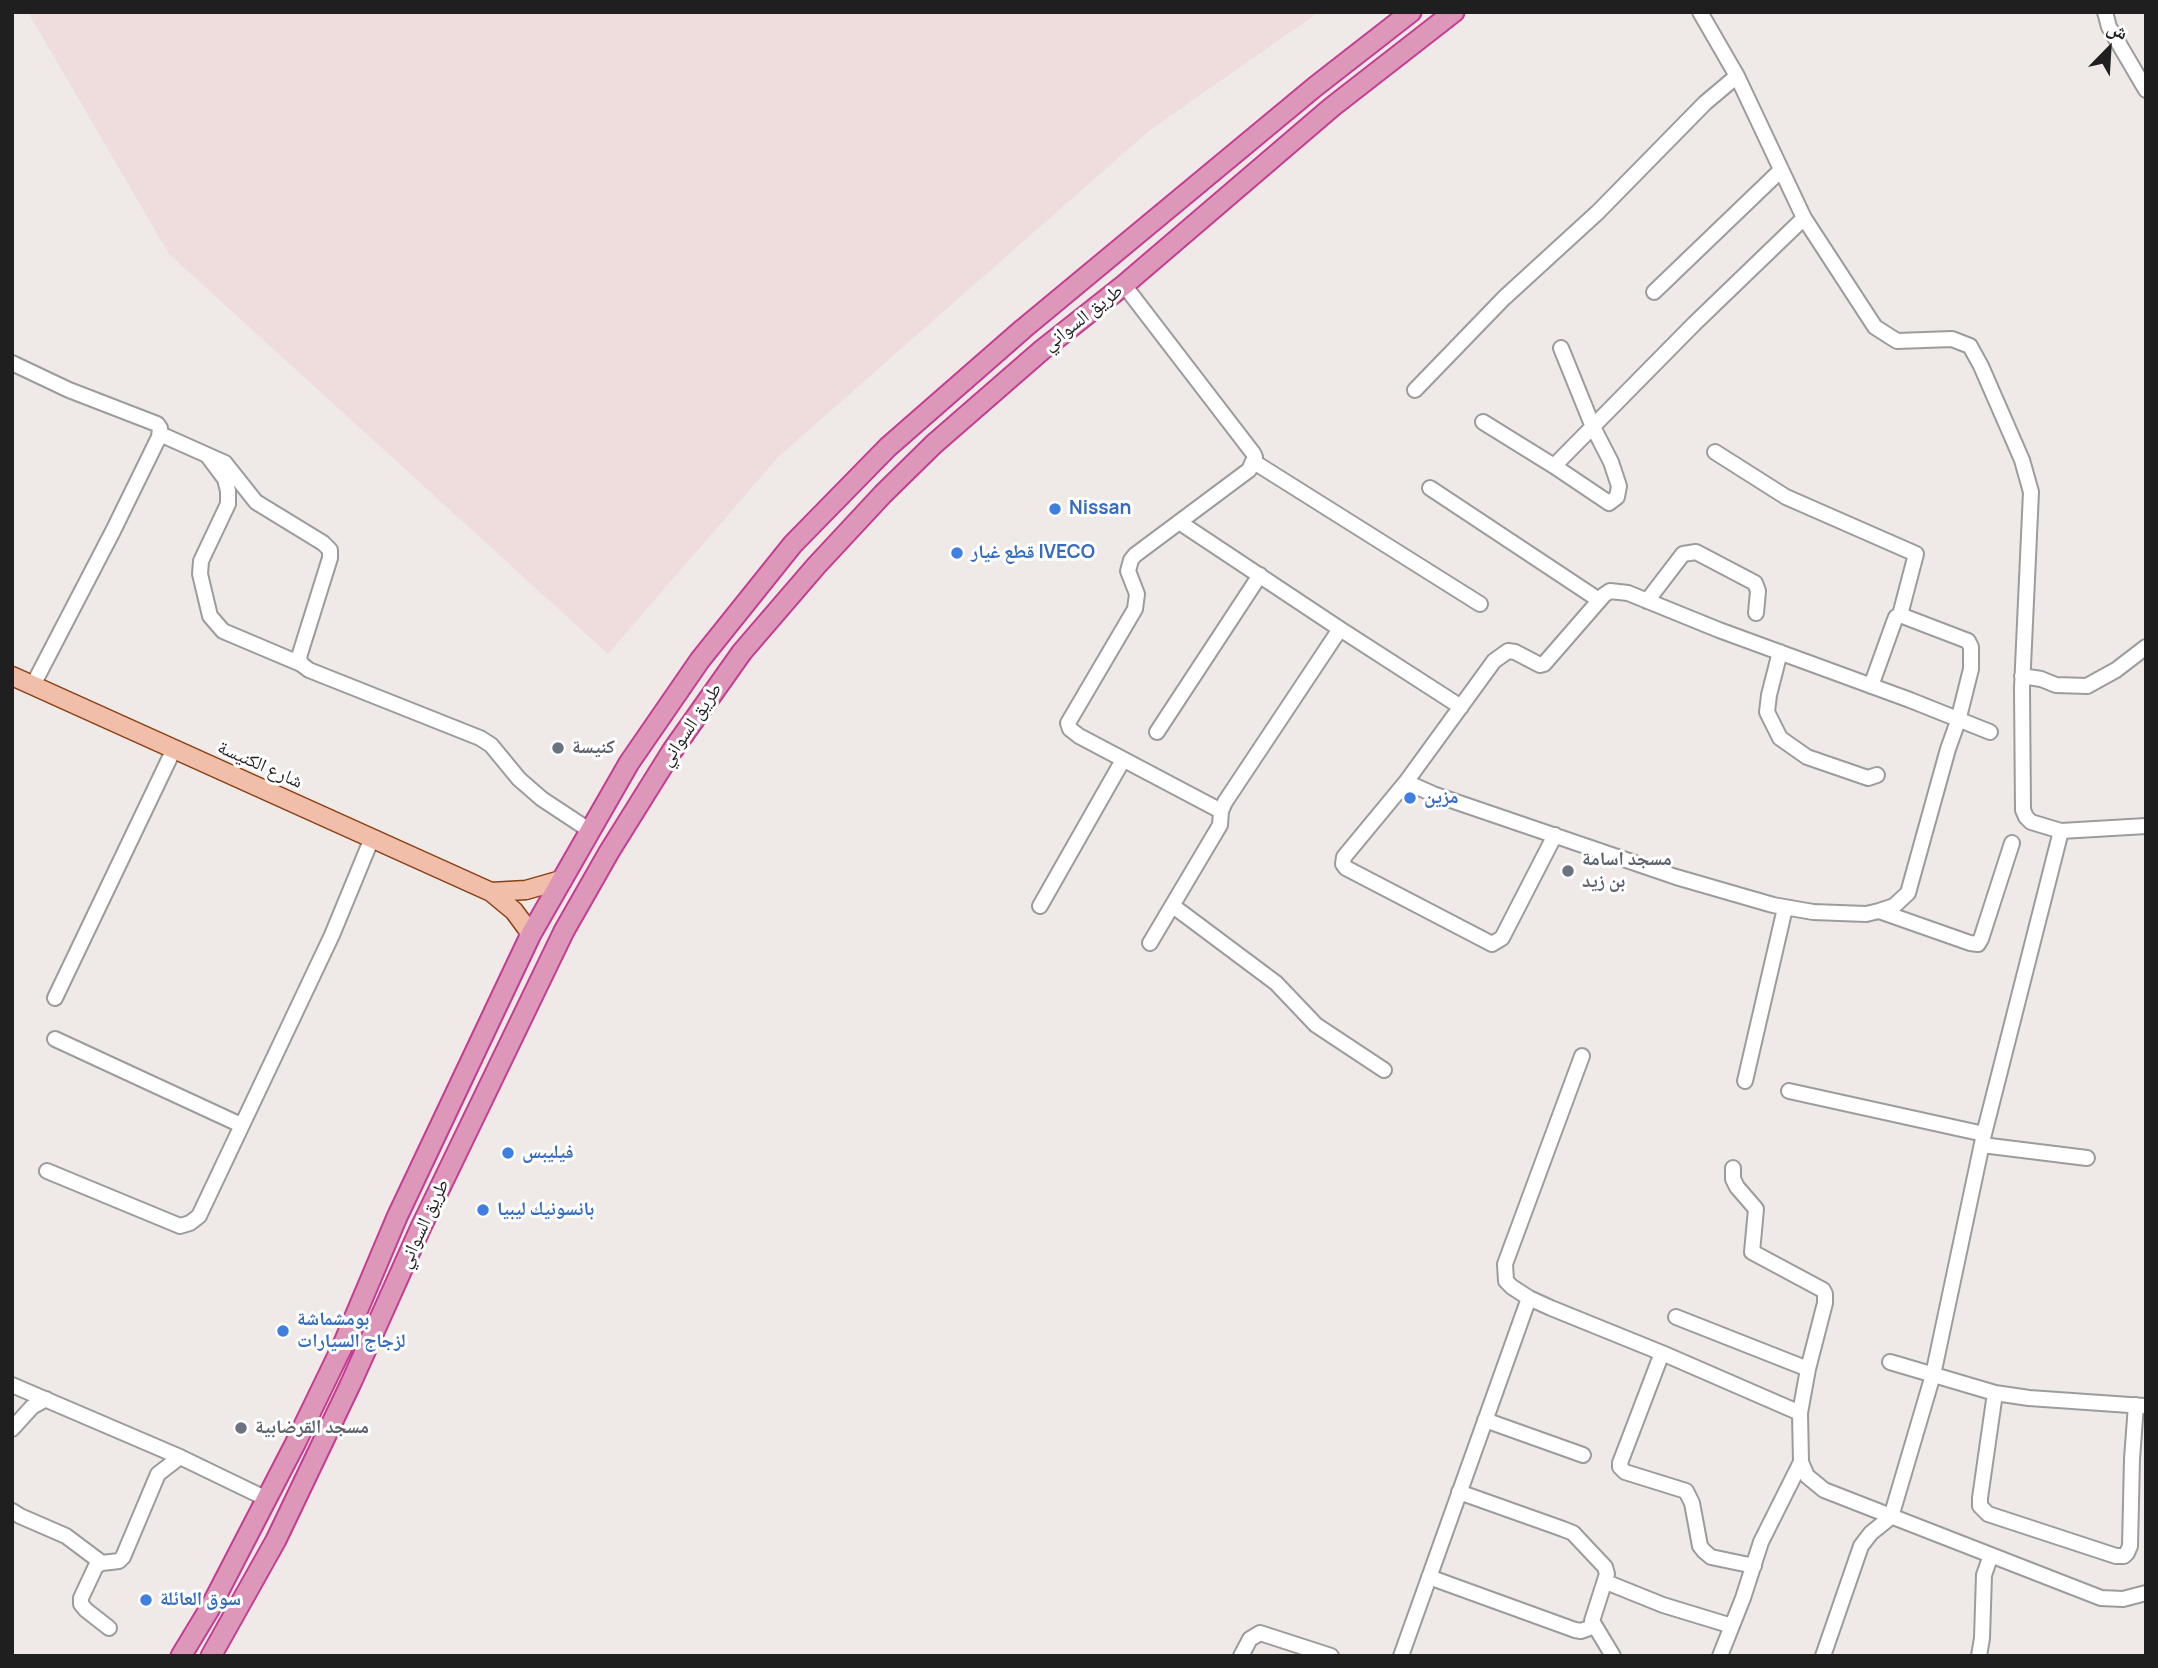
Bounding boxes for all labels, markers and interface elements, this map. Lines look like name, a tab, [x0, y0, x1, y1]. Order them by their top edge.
north arrow	[2074, 14, 2144, 84]
text: ش	[2103, 14, 2132, 46]
street label: طريق السواني	[1038, 280, 1128, 356]
place label: Nissan	[1069, 498, 1131, 520]
marker: Nissan	[1047, 501, 1063, 517]
place label: قطع غيار IVECO	[971, 542, 1095, 564]
marker: قطع غيار IVECO	[949, 545, 965, 561]
street label: طريق السواني	[655, 679, 727, 771]
street label: شارع الكنيسة	[214, 736, 306, 794]
place label: كنيسة	[572, 737, 615, 759]
marker: كنيسة	[550, 740, 566, 756]
place label: مزين	[1424, 787, 1458, 809]
marker: مزين	[1402, 790, 1418, 806]
place label: مسجد اسامة بن زيد	[1582, 849, 1672, 893]
marker: مسجد اسامة بن زيد	[1560, 863, 1576, 879]
place label: فيليبس	[522, 1142, 574, 1164]
marker: فيليبس	[500, 1145, 516, 1161]
street label: طريق السواني	[393, 1176, 455, 1272]
place label: بانسونيك ليبيا	[497, 1199, 594, 1221]
marker: بانسونيك ليبيا	[475, 1202, 491, 1218]
place label: بومشماشة لزجاج السيارات	[297, 1309, 406, 1353]
marker: بومشماشة لزجاج السيارات	[275, 1323, 291, 1339]
place label: مسجد القرضابية	[255, 1417, 369, 1439]
marker: مسجد القرضابية	[233, 1420, 249, 1436]
place label: سوق العائلة	[160, 1589, 241, 1611]
marker: سوق العائلة	[138, 1592, 154, 1608]

